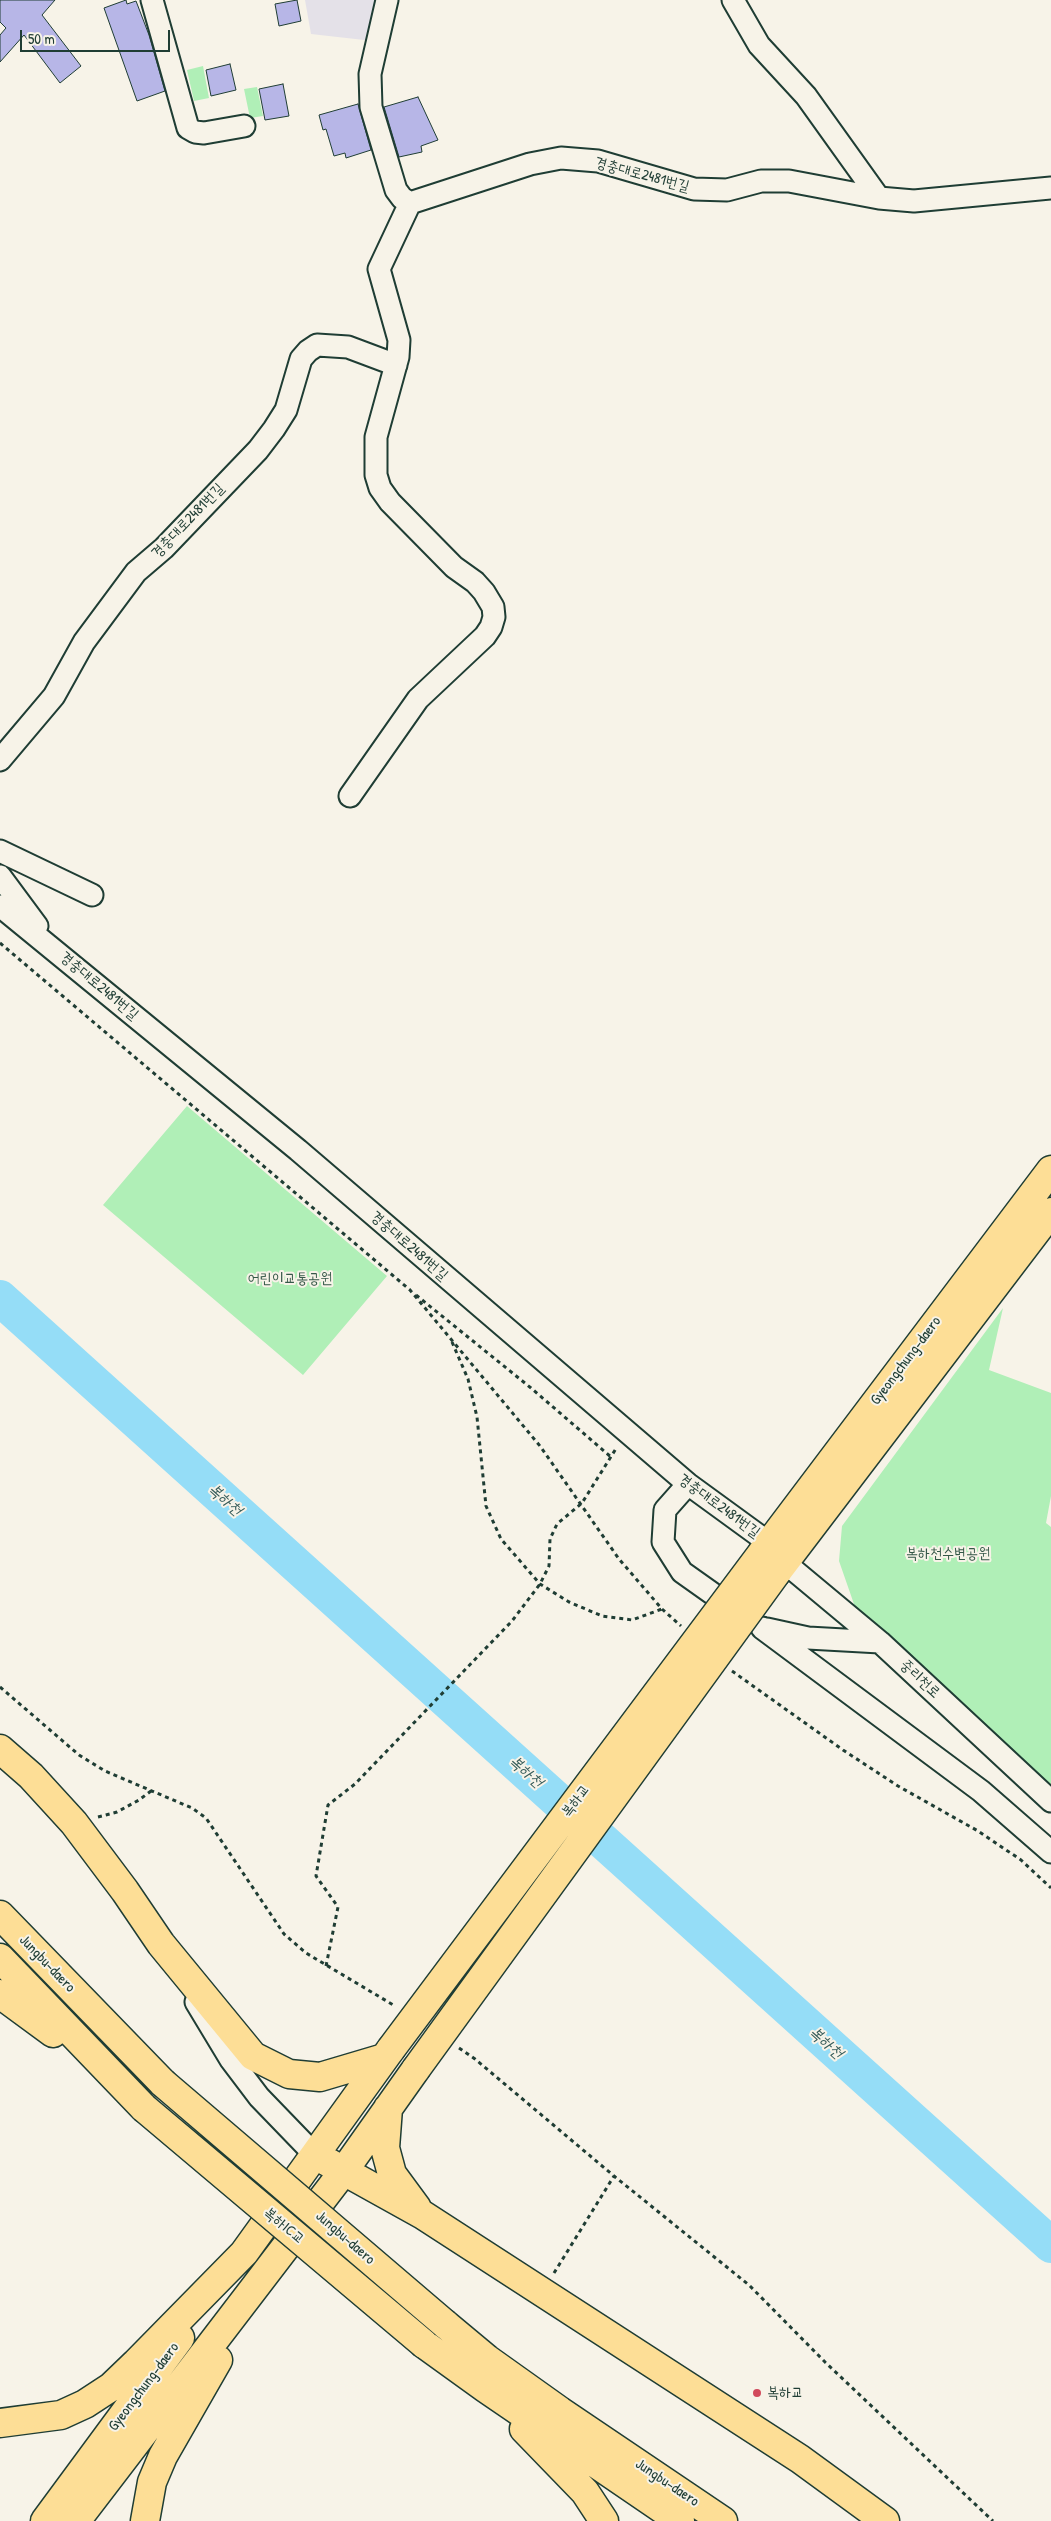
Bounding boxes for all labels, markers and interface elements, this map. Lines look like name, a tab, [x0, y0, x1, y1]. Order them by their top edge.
scale bar	[22, 20, 172, 52]
text: 50 m	[28, 28, 55, 49]
street label: 경충대로2481번길	[593, 154, 691, 196]
street label: 경충대로2481번길	[148, 480, 228, 562]
street label: 경충대로2481번길	[56, 948, 142, 1024]
street label: 경충대로2481번길	[366, 1207, 452, 1285]
park label: 어린이교통공원	[248, 1270, 332, 1288]
street label: Gyeongchung-daero	[867, 1313, 945, 1409]
street label: 경충대로2481번길	[674, 1470, 764, 1542]
water label: 복하천	[204, 1480, 246, 1520]
park label: 복하천수변공원	[906, 1545, 990, 1563]
street label: 중리천로	[896, 1656, 944, 1702]
water label: 복하천	[505, 1752, 547, 1792]
street label: 복하교	[558, 1781, 594, 1821]
street label: Jungbu-daero	[15, 1932, 79, 1996]
water label: 복하천	[805, 2023, 847, 2063]
street label: 복하IC교	[260, 2204, 308, 2248]
street label: Jungbu-daero	[312, 2207, 378, 2269]
street label: Gyeongchung-daero	[105, 2339, 183, 2435]
place label: 복하교	[767, 2384, 803, 2402]
marker: 복하교	[751, 2387, 763, 2399]
street label: Jungbu-daero	[632, 2455, 702, 2511]

